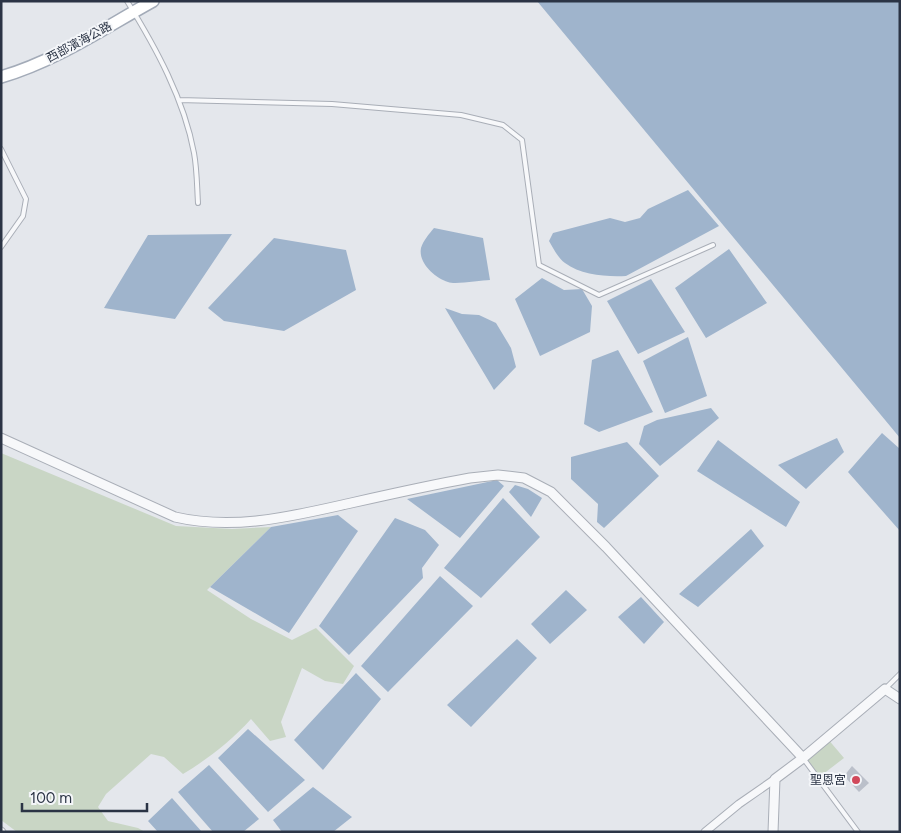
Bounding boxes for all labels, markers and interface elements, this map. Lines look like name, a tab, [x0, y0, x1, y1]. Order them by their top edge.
street label: 西部濱海公路	[44, 19, 114, 65]
place label: 聖恩宮	[810, 773, 846, 787]
marker: 聖恩宮	[850, 774, 862, 786]
scale bar	[22, 780, 148, 812]
text: 100 m	[30, 789, 72, 807]

